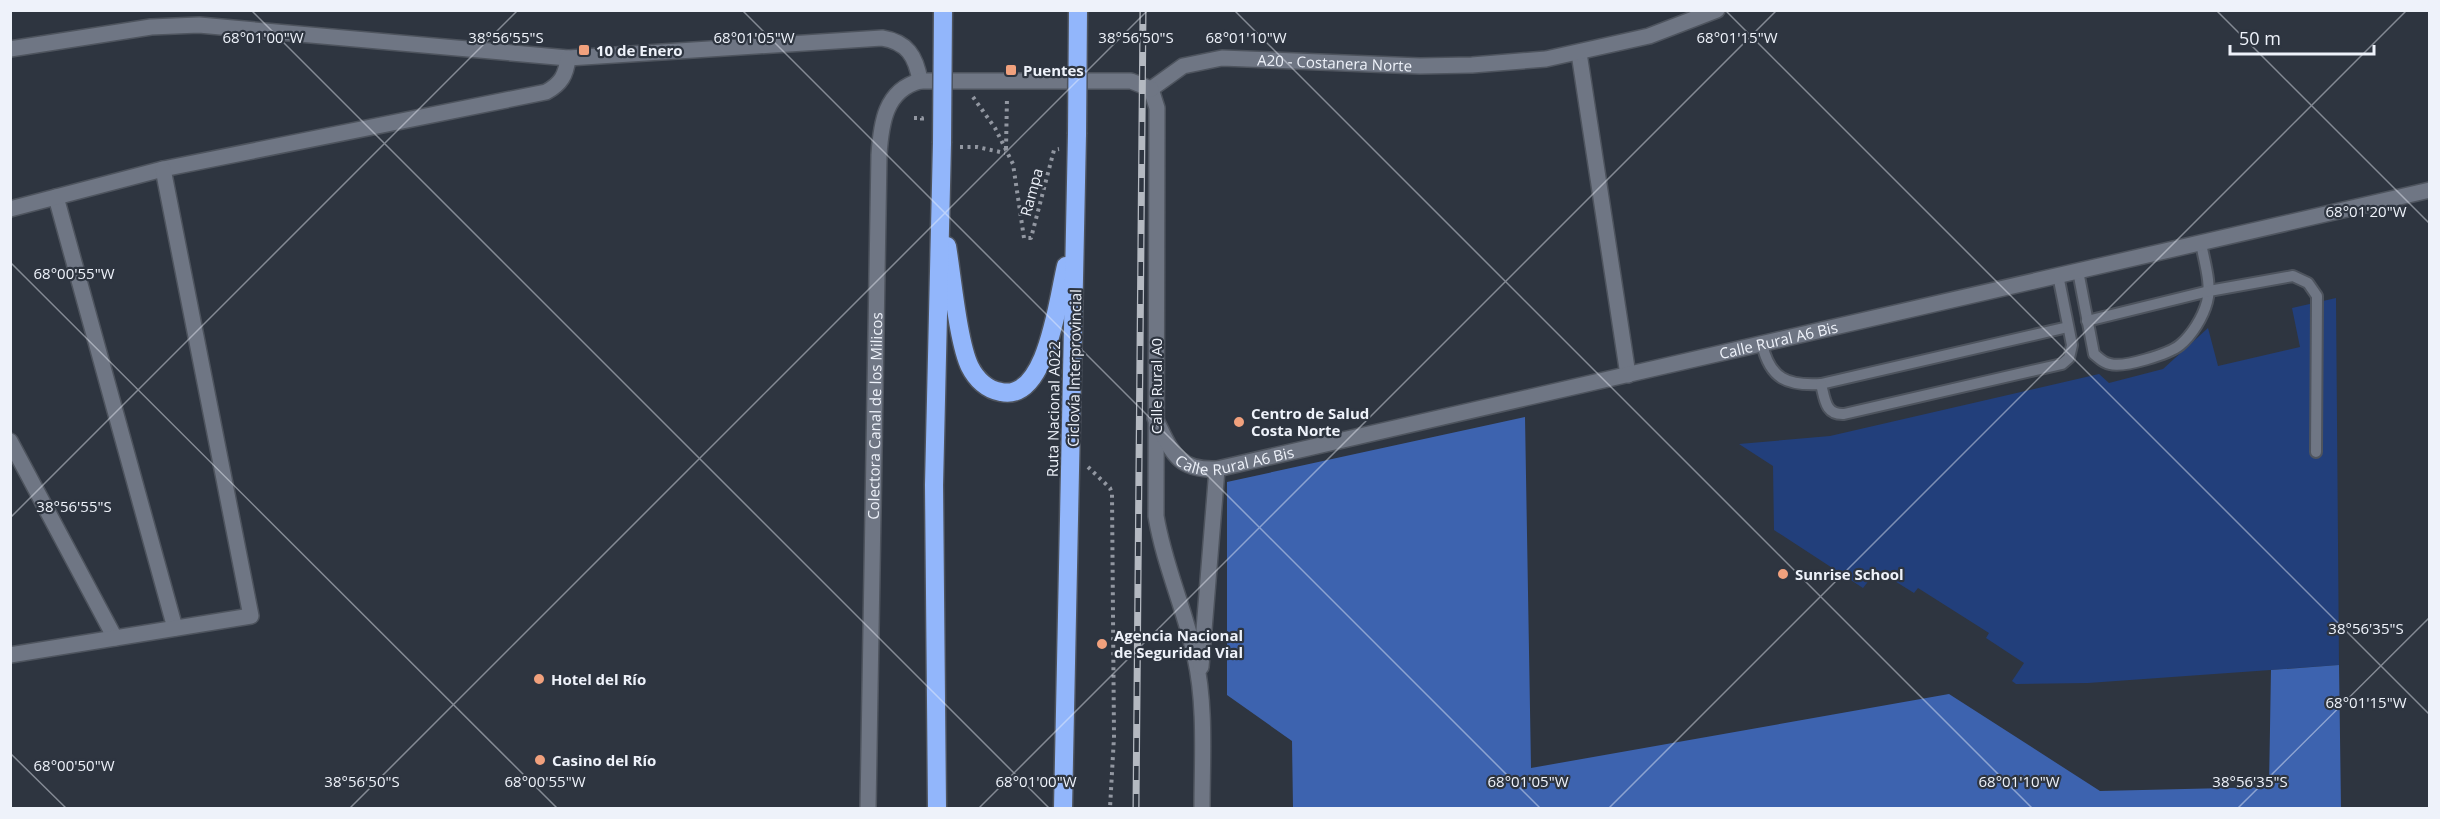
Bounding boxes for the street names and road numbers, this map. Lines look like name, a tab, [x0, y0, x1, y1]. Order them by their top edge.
street label: A20 - Costanera Norte	[1257, 49, 1412, 76]
street label: Rampa	[1015, 166, 1047, 218]
street label: Ciclovía Interprovincial	[1063, 289, 1085, 447]
street label: Colectora Canal de los Milicos	[863, 312, 886, 520]
street label: Calle Rural A6 Bis	[1717, 317, 1840, 363]
street label: Calle Rural A0	[1146, 338, 1166, 434]
street label: Ruta Nacional A022	[1042, 341, 1064, 477]
street label: Calle Rural A6 Bis	[1171, 442, 1296, 479]

